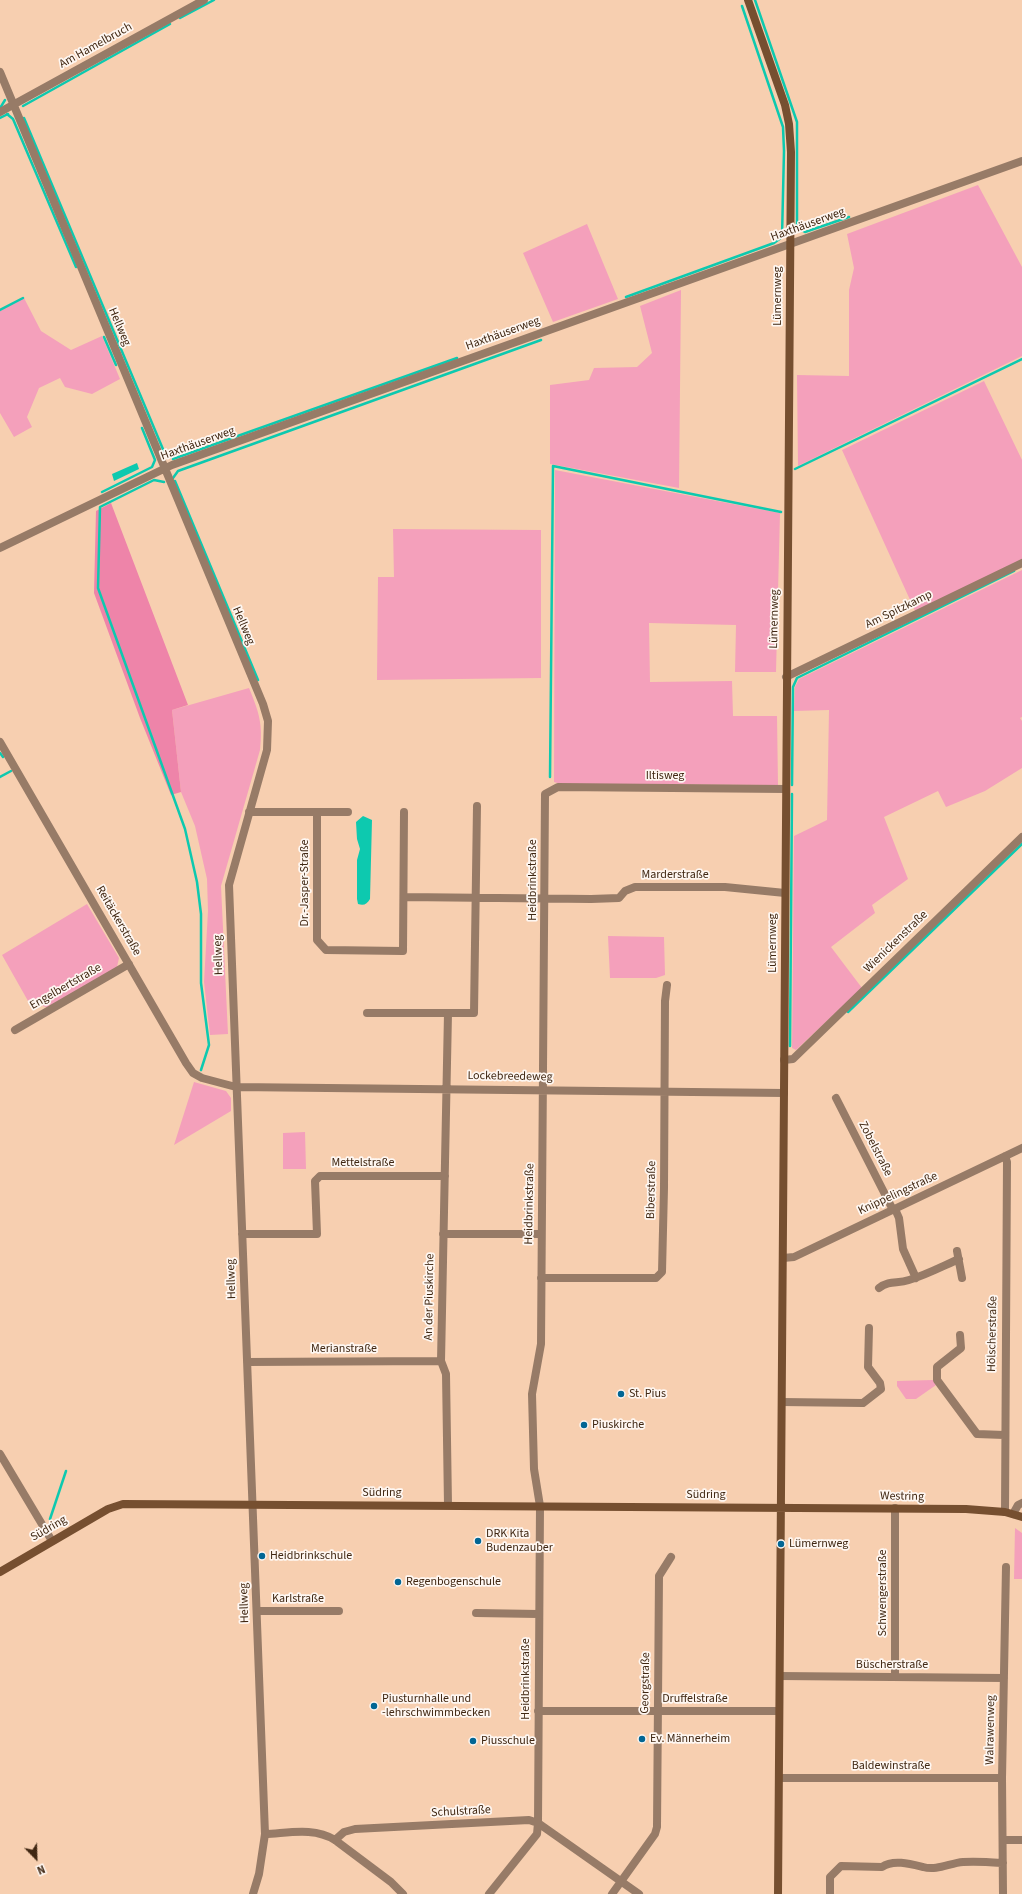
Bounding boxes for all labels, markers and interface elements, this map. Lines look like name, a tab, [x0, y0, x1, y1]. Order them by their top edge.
street label: Am Hamelbruch	[57, 20, 135, 72]
street label: Haxthäuserweg	[769, 205, 847, 245]
street label: Lümernweg	[771, 266, 785, 326]
street label: Hellweg	[104, 306, 134, 348]
street label: Haxthäuserweg	[464, 314, 542, 354]
street label: Haxthäuserweg	[159, 424, 237, 464]
street label: Am Spitzkamp	[863, 588, 935, 632]
street label: Lümernweg	[767, 589, 783, 649]
street label: Hellweg	[228, 605, 258, 647]
street label: Iltisweg	[646, 769, 684, 783]
street label: Dr.-Jasper-Straße	[298, 839, 312, 927]
street label: Heidbrinkstraße	[526, 839, 540, 921]
street label: Marderstraße	[641, 868, 709, 882]
street label: Reitäckerstraße	[92, 883, 144, 959]
street label: Wienickenstraße	[861, 908, 931, 976]
street label: Lümernweg	[766, 913, 780, 973]
street label: Hellweg	[211, 935, 227, 975]
street label: Engelbertstraße	[28, 961, 104, 1013]
street label: Lockebreedeweg	[467, 1069, 553, 1085]
street label: Zobelstraße	[855, 1119, 895, 1179]
street label: Mettelstraße	[332, 1156, 394, 1170]
street label: Biberstraße	[644, 1161, 660, 1219]
street label: Heidbrinkstraße	[522, 1163, 538, 1245]
street label: Knippelingstraße	[856, 1169, 940, 1219]
street label: An der Piuskirche	[422, 1253, 438, 1341]
street label: Hellweg	[224, 1259, 240, 1299]
street label: Hölscherstraße	[985, 1296, 1001, 1372]
street label: Merianstraße	[311, 1342, 377, 1356]
place label: St. Pius	[629, 1387, 666, 1401]
marker: St. Pius	[616, 1389, 626, 1399]
place label: Piuskirche	[592, 1418, 644, 1432]
marker: Piuskirche	[579, 1420, 589, 1430]
street label: Südring	[362, 1486, 402, 1500]
street label: Südring	[686, 1488, 726, 1502]
street label: Westring	[880, 1489, 924, 1505]
street label: Südring	[28, 1513, 70, 1545]
place label: DRK Kita Budenzauber	[486, 1527, 553, 1555]
marker: DRK Kita Budenzauber	[473, 1536, 483, 1546]
place label: Lümernweg	[789, 1537, 848, 1551]
marker: Lümernweg	[776, 1539, 786, 1549]
place label: Heidbrinkschule	[270, 1549, 352, 1563]
street label: Schwengerstraße	[876, 1549, 890, 1637]
marker: Heidbrinkschule	[257, 1551, 267, 1561]
place label: Regenbogenschule	[406, 1575, 501, 1589]
marker: Regenbogenschule	[393, 1577, 403, 1587]
street label: Hellweg	[237, 1583, 253, 1623]
street label: Karlstraße	[272, 1592, 324, 1606]
street label: Heidbrinkstraße	[519, 1638, 533, 1720]
street label: Georgstraße	[638, 1652, 654, 1714]
street label: Büscherstraße	[856, 1658, 928, 1672]
place label: Piusturnhalle und -lehrschwimmbecken	[382, 1692, 490, 1720]
street label: Druffelstraße	[662, 1692, 728, 1706]
street label: Walrawenweg	[983, 1695, 999, 1765]
marker: Piusturnhalle und -lehrschwimmbecken	[369, 1701, 379, 1711]
place label: Ev. Männerheim	[650, 1732, 730, 1746]
place label: Piusschule	[481, 1734, 535, 1748]
marker: Ev. Männerheim	[637, 1734, 647, 1744]
marker: Piusschule	[468, 1736, 478, 1746]
street label: Baldewinstraße	[852, 1759, 930, 1773]
street label: Schulstraße	[431, 1803, 491, 1821]
north arrow	[16, 1838, 56, 1878]
text: N	[35, 1861, 47, 1878]

